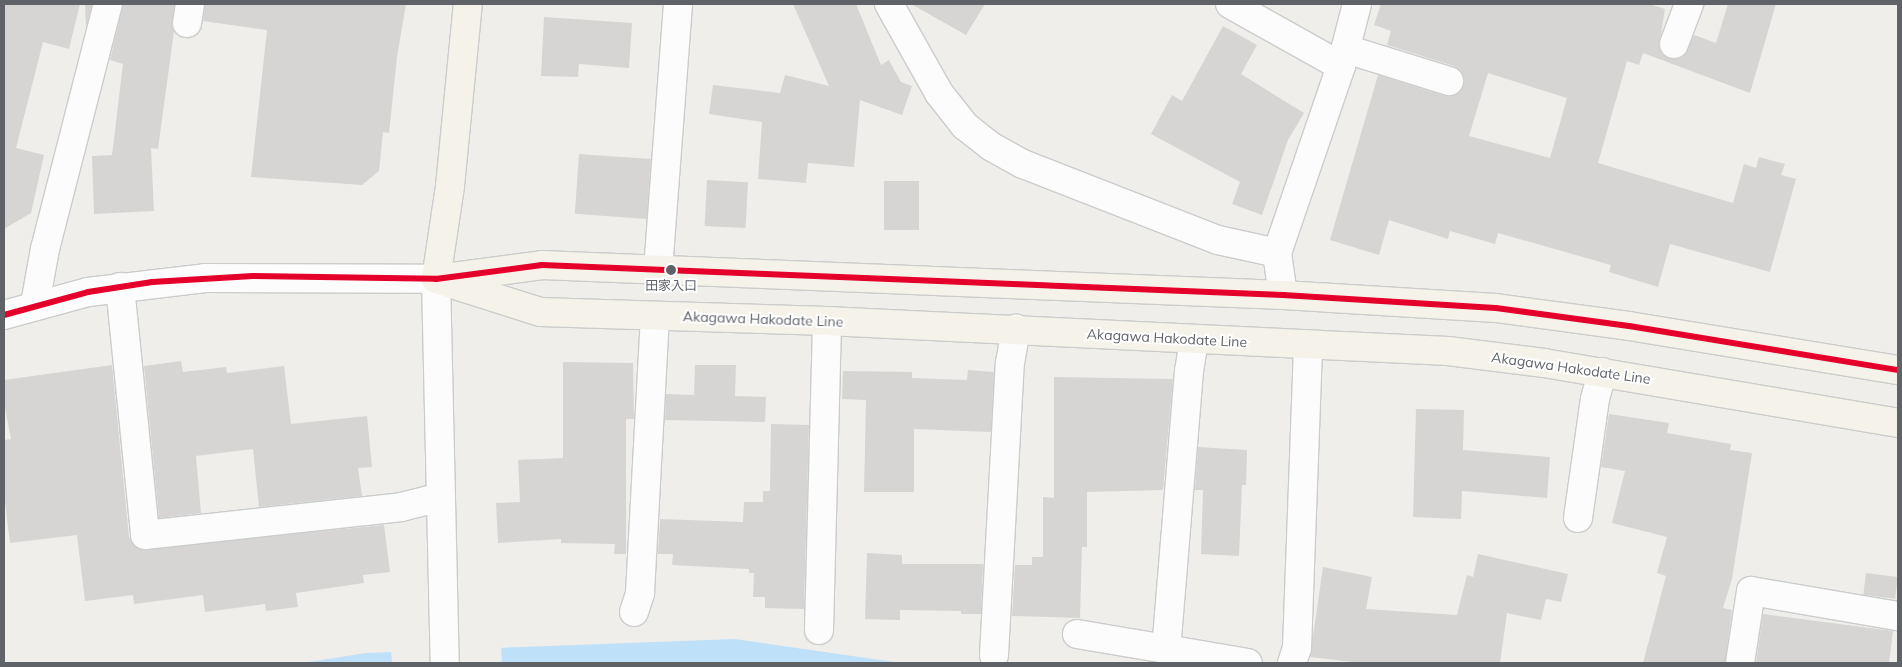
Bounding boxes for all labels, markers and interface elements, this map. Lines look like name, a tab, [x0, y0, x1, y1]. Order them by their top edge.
marker: 田家入口	[666, 265, 676, 275]
place label: 田家入口	[645, 277, 697, 293]
street label: Akagawa Hakodate Line	[682, 308, 844, 330]
street label: Akagawa Hakodate Line	[1086, 325, 1248, 351]
street label: Akagawa Hakodate Line	[1490, 349, 1652, 387]

